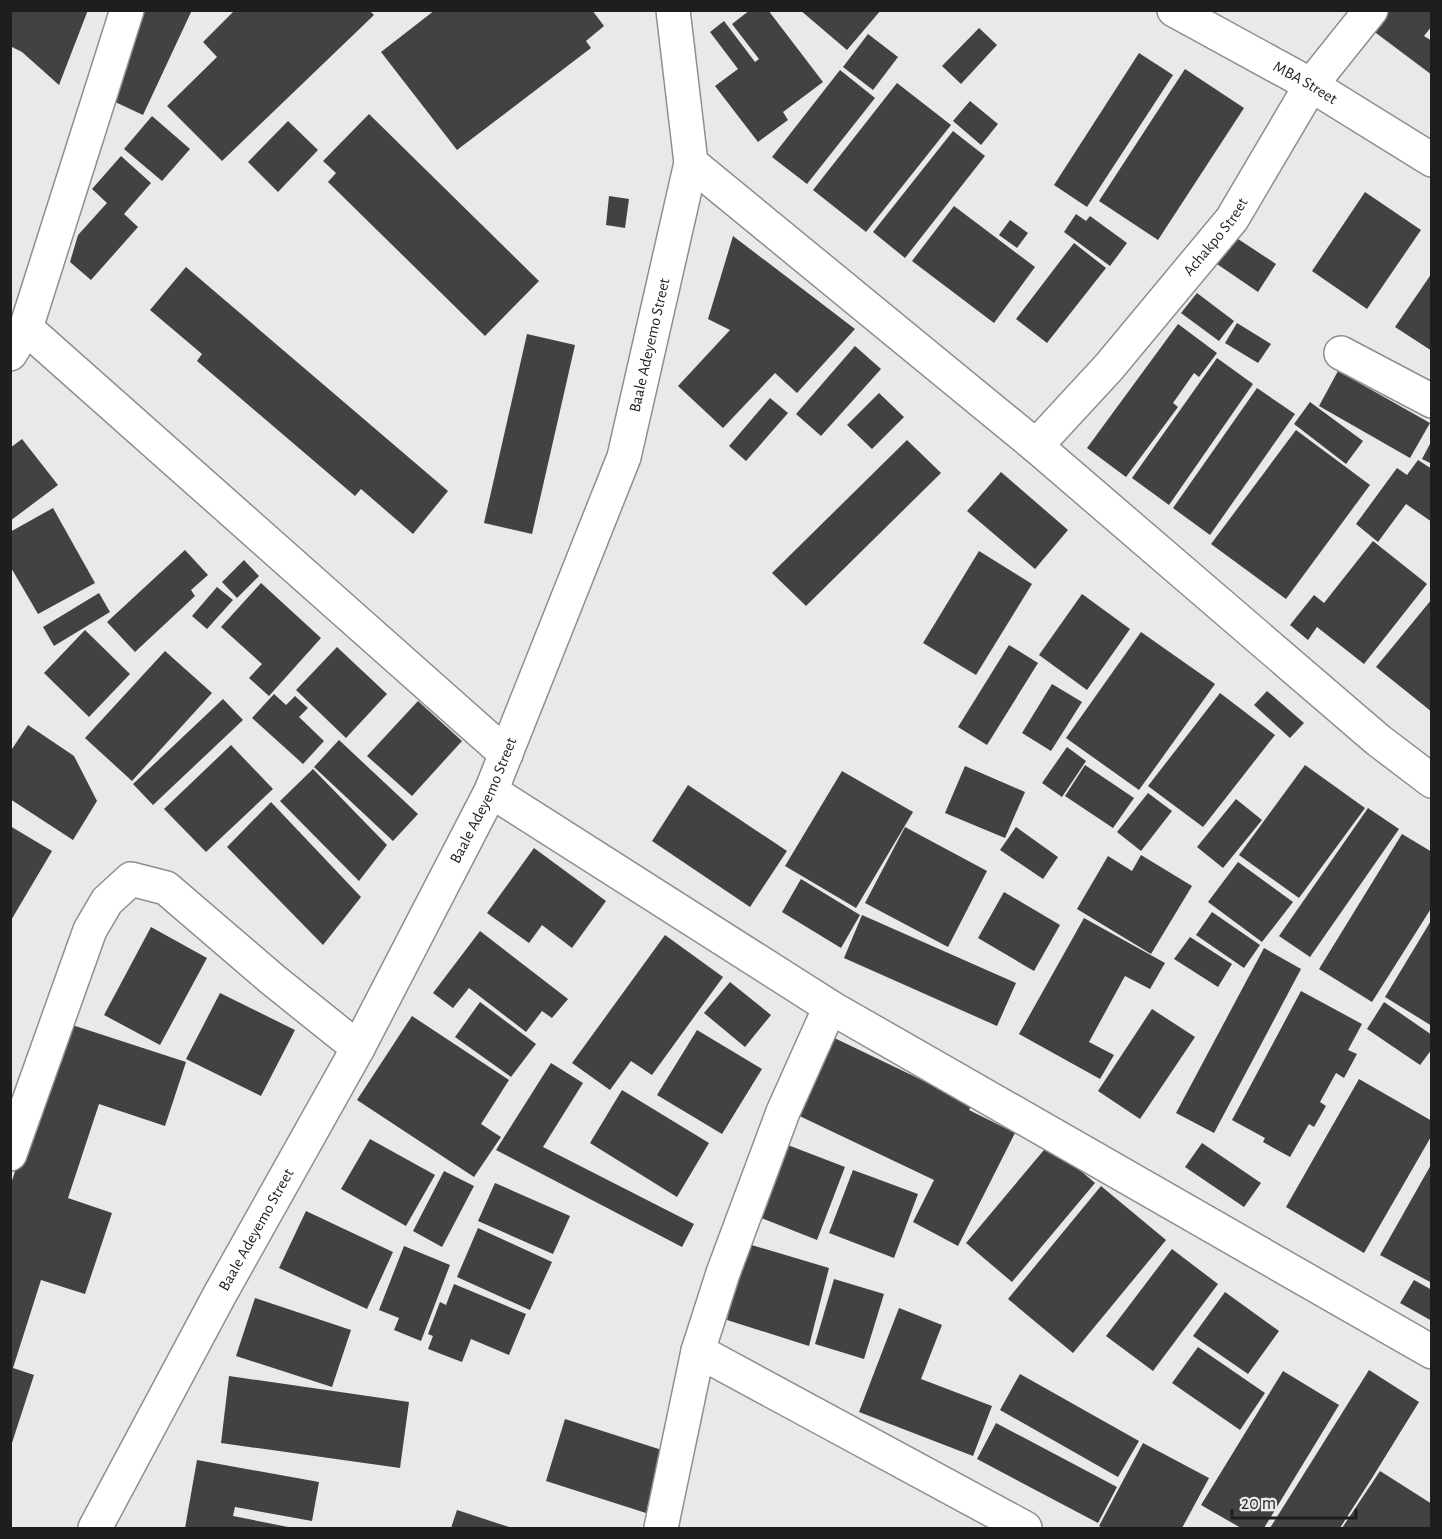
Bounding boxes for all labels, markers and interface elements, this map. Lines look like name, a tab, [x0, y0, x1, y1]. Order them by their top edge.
street label: MBA Street	[1271, 58, 1340, 107]
street label: Achakpo Street	[1180, 195, 1251, 279]
street label: Baale Adeyemo Street	[626, 277, 673, 414]
street label: Baale Adeyemo Street	[447, 735, 519, 866]
street label: Baale Adeyemo Street	[216, 1166, 297, 1293]
scale bar	[1232, 1482, 1356, 1520]
text: 20 m	[1241, 1495, 1276, 1513]

